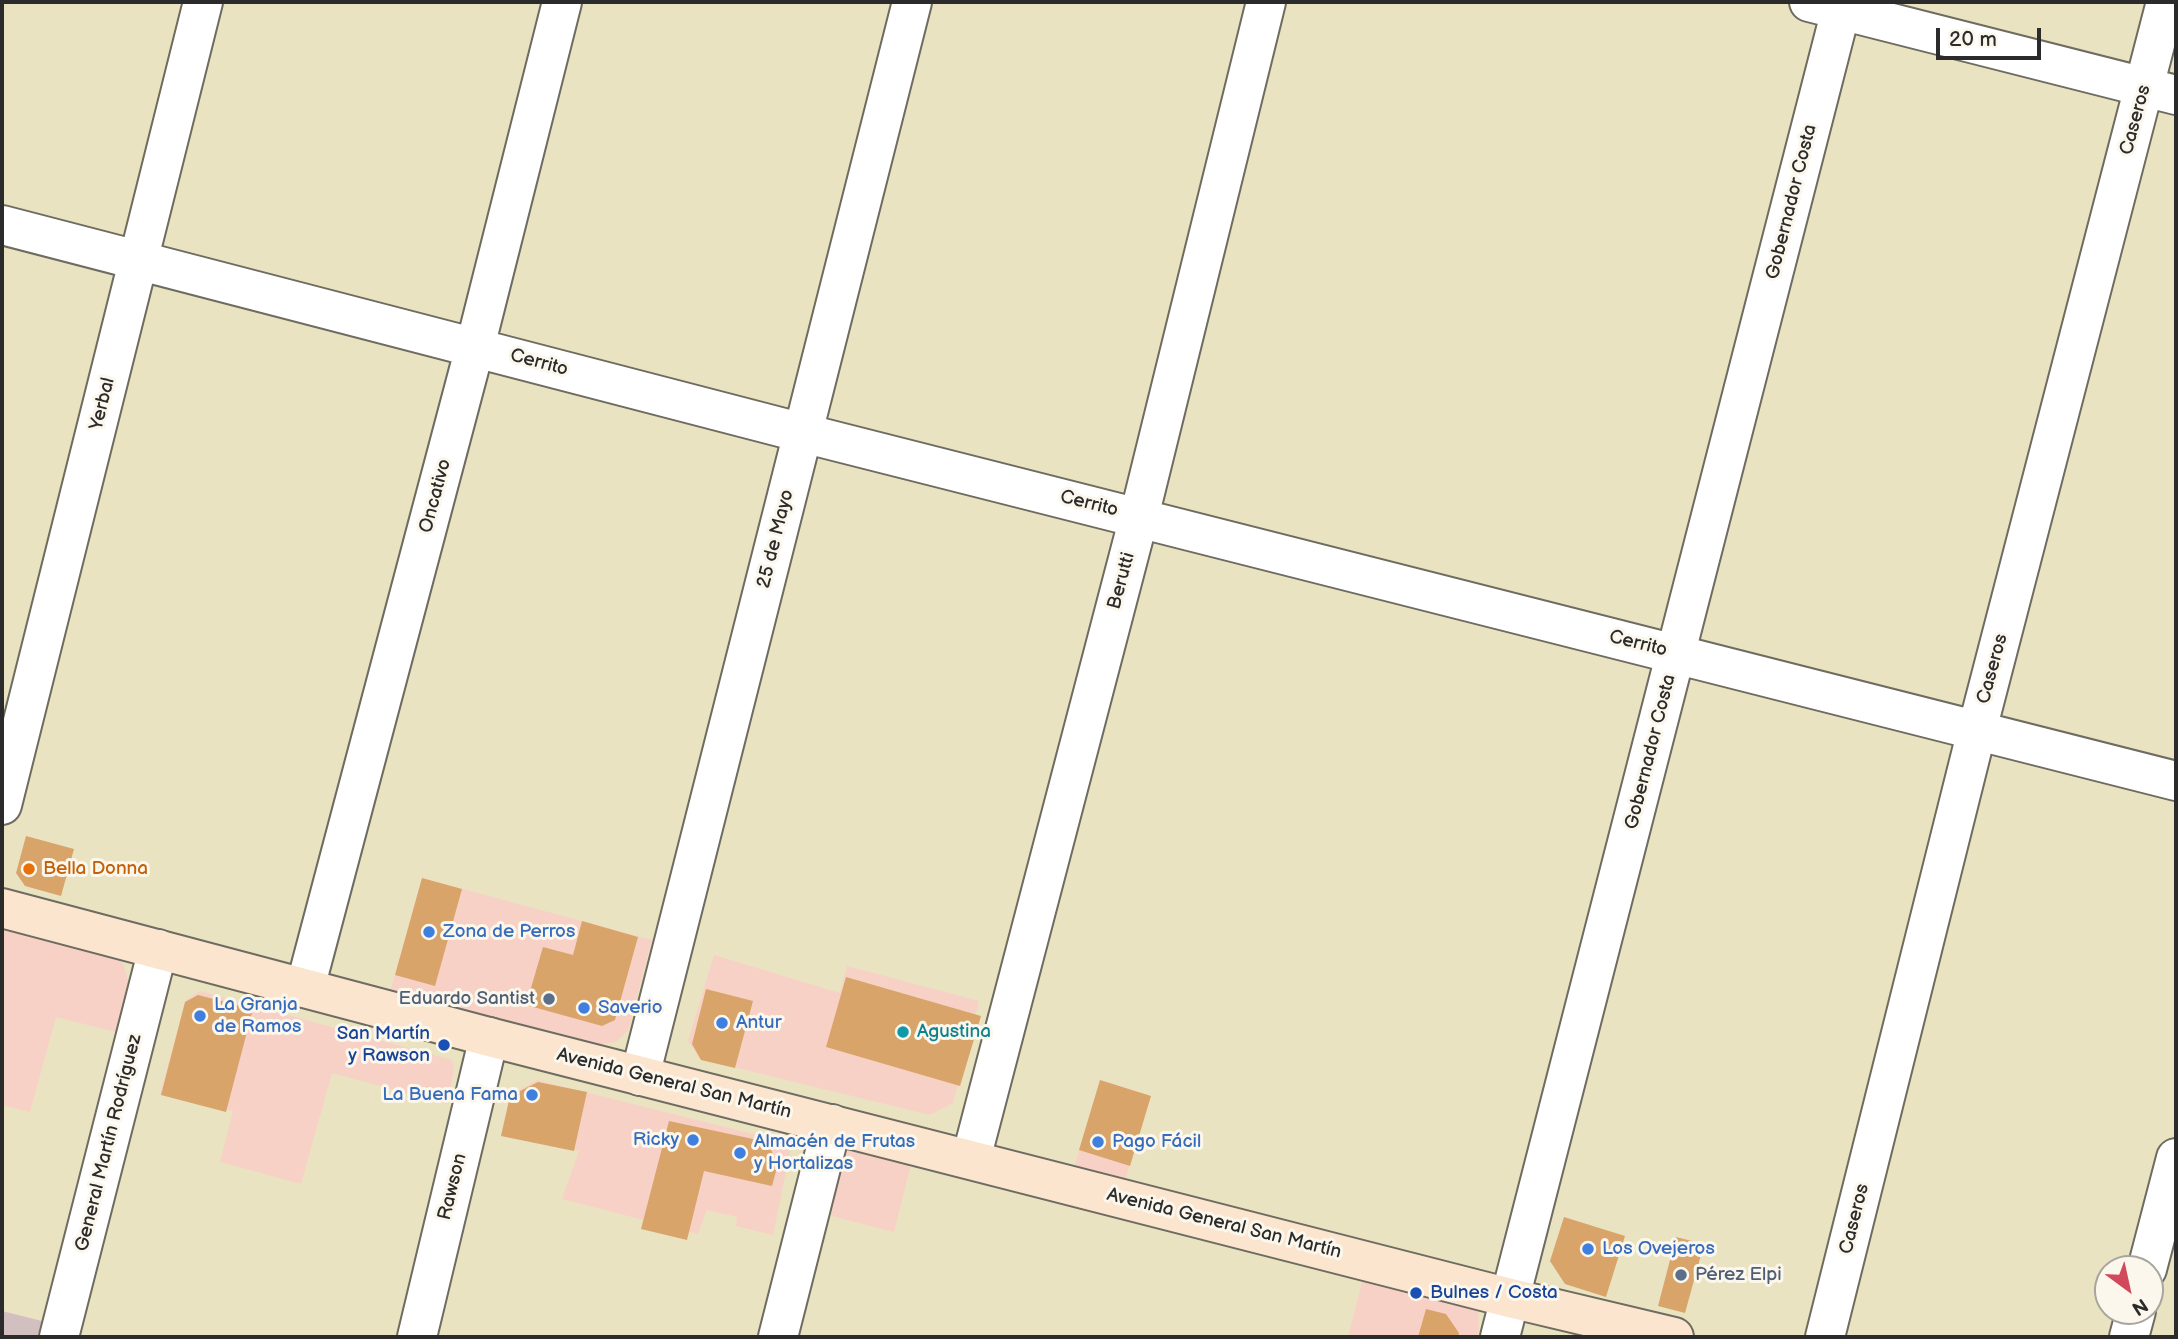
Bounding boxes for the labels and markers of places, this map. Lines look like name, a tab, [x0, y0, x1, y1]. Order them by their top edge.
place label: Bella Donna	[43, 858, 148, 880]
marker: Bella Donna	[21, 861, 37, 877]
place label: Zona de Perros	[443, 921, 575, 943]
marker: Zona de Perros	[421, 924, 437, 940]
place label: Eduardo Santist	[398, 988, 535, 1010]
marker: Eduardo Santist	[541, 991, 557, 1007]
place label: La Granja de Ramos	[214, 994, 301, 1038]
place label: Saverio	[598, 997, 663, 1019]
marker: Saverio	[576, 1000, 592, 1016]
marker: La Granja de Ramos	[192, 1008, 208, 1024]
place label: Antur	[736, 1012, 782, 1034]
marker: Antur	[714, 1015, 730, 1031]
place label: Agustina	[917, 1021, 991, 1043]
place label: San Martín y Rawson	[337, 1023, 430, 1067]
marker: Agustina	[895, 1024, 911, 1040]
marker: San Martín y Rawson	[436, 1037, 452, 1053]
place label: La Buena Fama	[382, 1084, 518, 1106]
marker: La Buena Fama	[524, 1087, 540, 1103]
place label: Ricky	[633, 1129, 679, 1151]
place label: Almacén de Frutas y Hortalizas	[754, 1131, 915, 1175]
place label: Pago Fácil	[1112, 1131, 1201, 1153]
marker: Ricky	[685, 1132, 701, 1148]
marker: Pago Fácil	[1090, 1134, 1106, 1150]
marker: Almacén de Frutas y Hortalizas	[732, 1145, 748, 1161]
place label: Los Ovejeros	[1602, 1238, 1715, 1260]
marker: Los Ovejeros	[1580, 1241, 1596, 1257]
place label: Pérez Elpi	[1695, 1264, 1782, 1286]
marker: Pérez Elpi	[1673, 1267, 1689, 1283]
place label: Bulnes / Costa	[1430, 1282, 1558, 1304]
marker: Bulnes / Costa	[1408, 1285, 1424, 1301]

